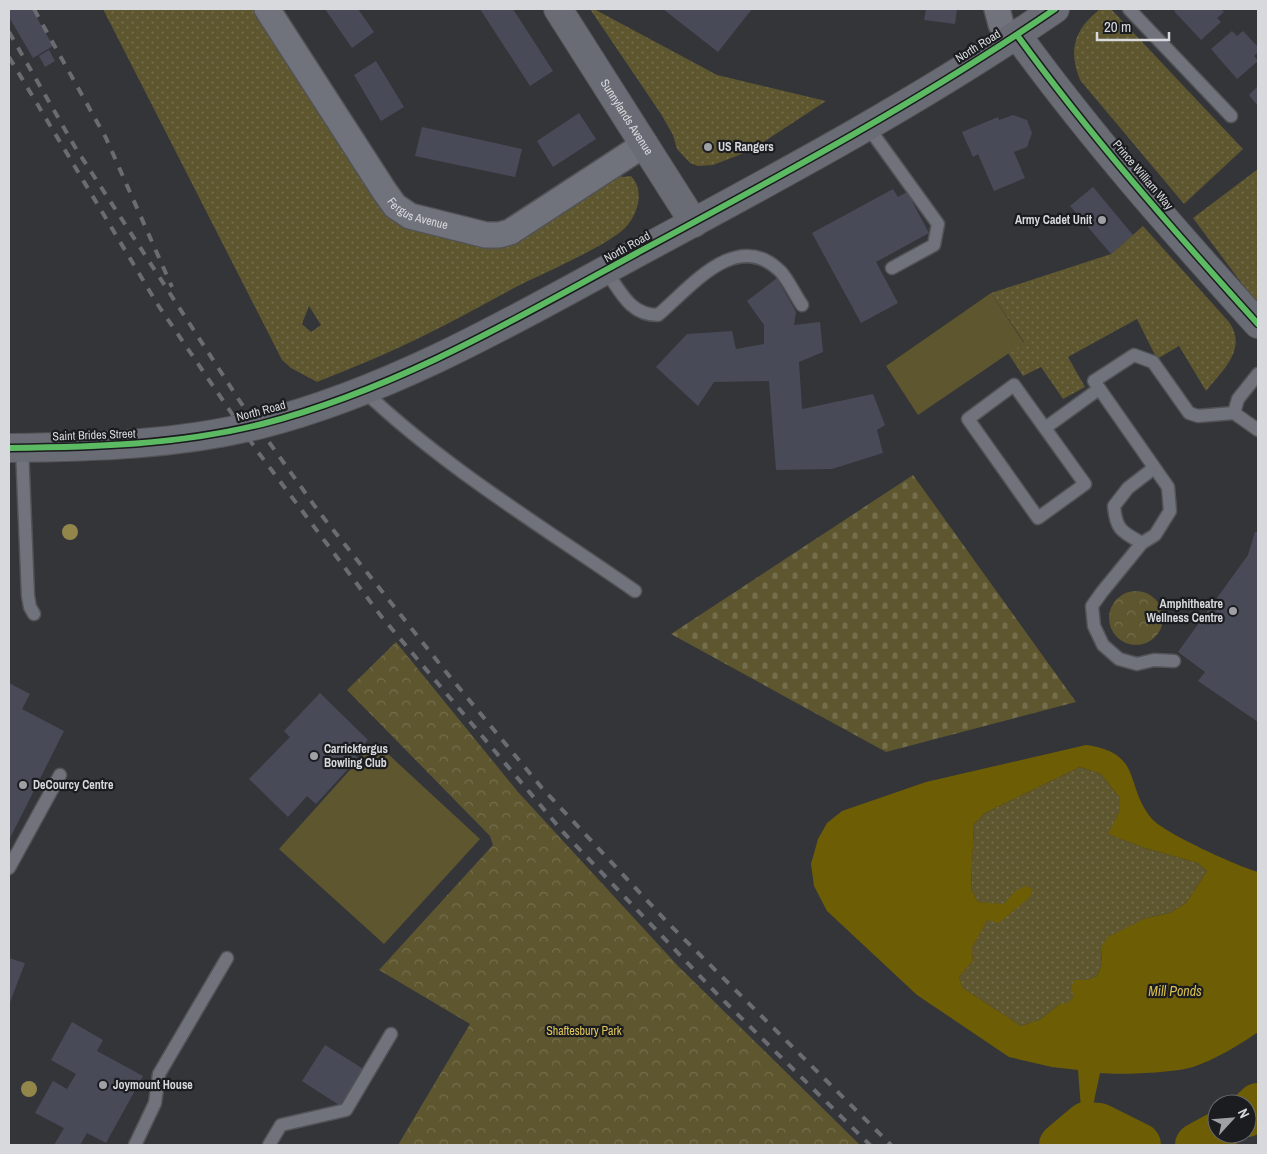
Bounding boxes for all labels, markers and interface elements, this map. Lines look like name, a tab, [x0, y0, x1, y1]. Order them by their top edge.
scale bar	[1097, 10, 1170, 42]
text: 20 m	[1104, 16, 1131, 37]
street label: North Road	[952, 26, 1004, 66]
street label: Sunnylands Avenue	[597, 76, 657, 158]
street label: Prince William Way	[1109, 137, 1177, 213]
place label: US Rangers	[718, 139, 774, 155]
marker: US Rangers	[702, 141, 714, 153]
street label: Fergus Avenue	[383, 194, 450, 233]
place label: Army Cadet Unit	[1015, 212, 1093, 228]
marker: Army Cadet Unit	[1096, 214, 1108, 226]
street label: North Road	[601, 228, 653, 266]
street label: North Road	[235, 397, 287, 425]
street label: Saint Brides Street	[52, 426, 136, 444]
place label: Amphitheatre Wellness Centre	[1147, 596, 1224, 626]
marker: Amphitheatre Wellness Centre	[1227, 605, 1239, 617]
place label: Carrickfergus Bowling Club	[324, 741, 389, 771]
marker: Carrickfergus Bowling Club	[308, 750, 320, 762]
place label: DeCourcy Centre	[33, 777, 114, 793]
marker: DeCourcy Centre	[17, 779, 29, 791]
water label: Mill Ponds	[1148, 982, 1202, 1000]
park label: Shaftesbury Park	[546, 1023, 622, 1039]
place label: Joymount House	[113, 1077, 193, 1093]
marker: Joymount House	[97, 1079, 109, 1091]
north arrow	[1207, 1094, 1257, 1144]
text: N	[1234, 1106, 1254, 1121]

